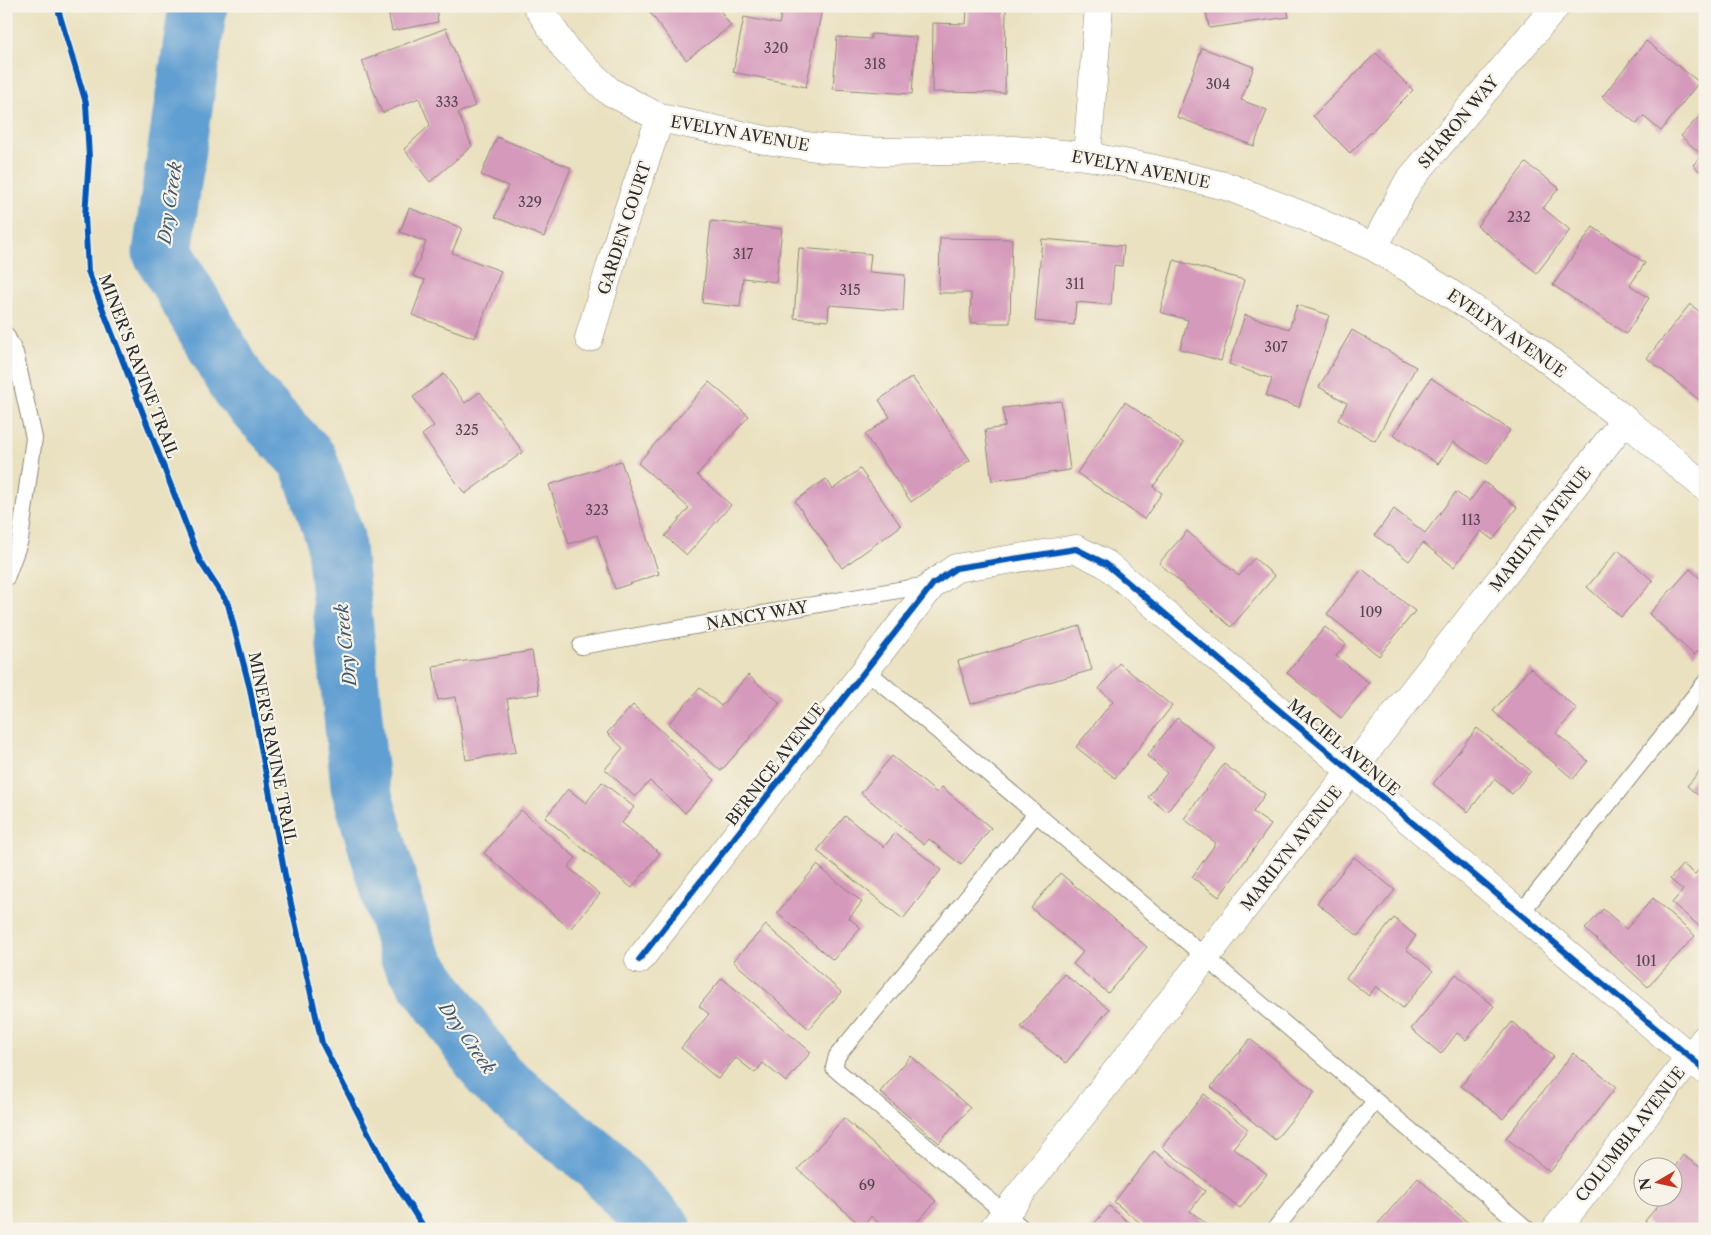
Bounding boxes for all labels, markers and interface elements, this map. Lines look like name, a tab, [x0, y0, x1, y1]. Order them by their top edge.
house number: 320	[764, 39, 788, 57]
house number: 318	[864, 55, 886, 73]
street label: SHARON WAY	[1413, 71, 1503, 172]
house number: 304	[1206, 75, 1230, 93]
house number: 333	[435, 93, 459, 111]
street label: EVELYN AVENUE	[669, 111, 811, 155]
street label: EVELYN AVENUE	[1070, 146, 1212, 192]
street label: GARDEN COURT	[593, 159, 655, 297]
water label: Dry Creek	[153, 160, 187, 248]
house number: 329	[518, 193, 542, 211]
house number: 232	[1507, 208, 1531, 226]
house number: 317	[733, 245, 753, 263]
street label: MINER'S RAVINE TRAIL	[95, 271, 184, 461]
house number: 311	[1065, 275, 1085, 293]
house number: 315	[839, 281, 861, 299]
street label: EVELYN AVENUE	[1444, 284, 1570, 382]
house number: 307	[1264, 338, 1288, 356]
house number: 325	[455, 421, 479, 439]
street label: MARILYN AVENUE	[1485, 463, 1595, 595]
house number: 323	[585, 501, 609, 519]
house number: 113	[1461, 511, 1481, 529]
street label: NANCY WAY	[705, 596, 810, 634]
water label: Dry Creek	[331, 602, 361, 689]
house number: 109	[1360, 603, 1382, 621]
street label: MINER'S RAVINE TRAIL	[245, 650, 302, 846]
street label: MACIEL AVENUE	[1284, 694, 1404, 800]
street label: BERNICE AVENUE	[721, 699, 829, 829]
street label: MARILYN AVENUE	[1236, 782, 1346, 914]
house number: 101	[1636, 952, 1656, 970]
water label: Dry Creek	[433, 996, 500, 1079]
street label: COLUMBIA AVENUE	[1571, 1062, 1689, 1206]
north arrow	[1634, 1158, 1684, 1208]
house number: 69	[859, 1176, 875, 1194]

